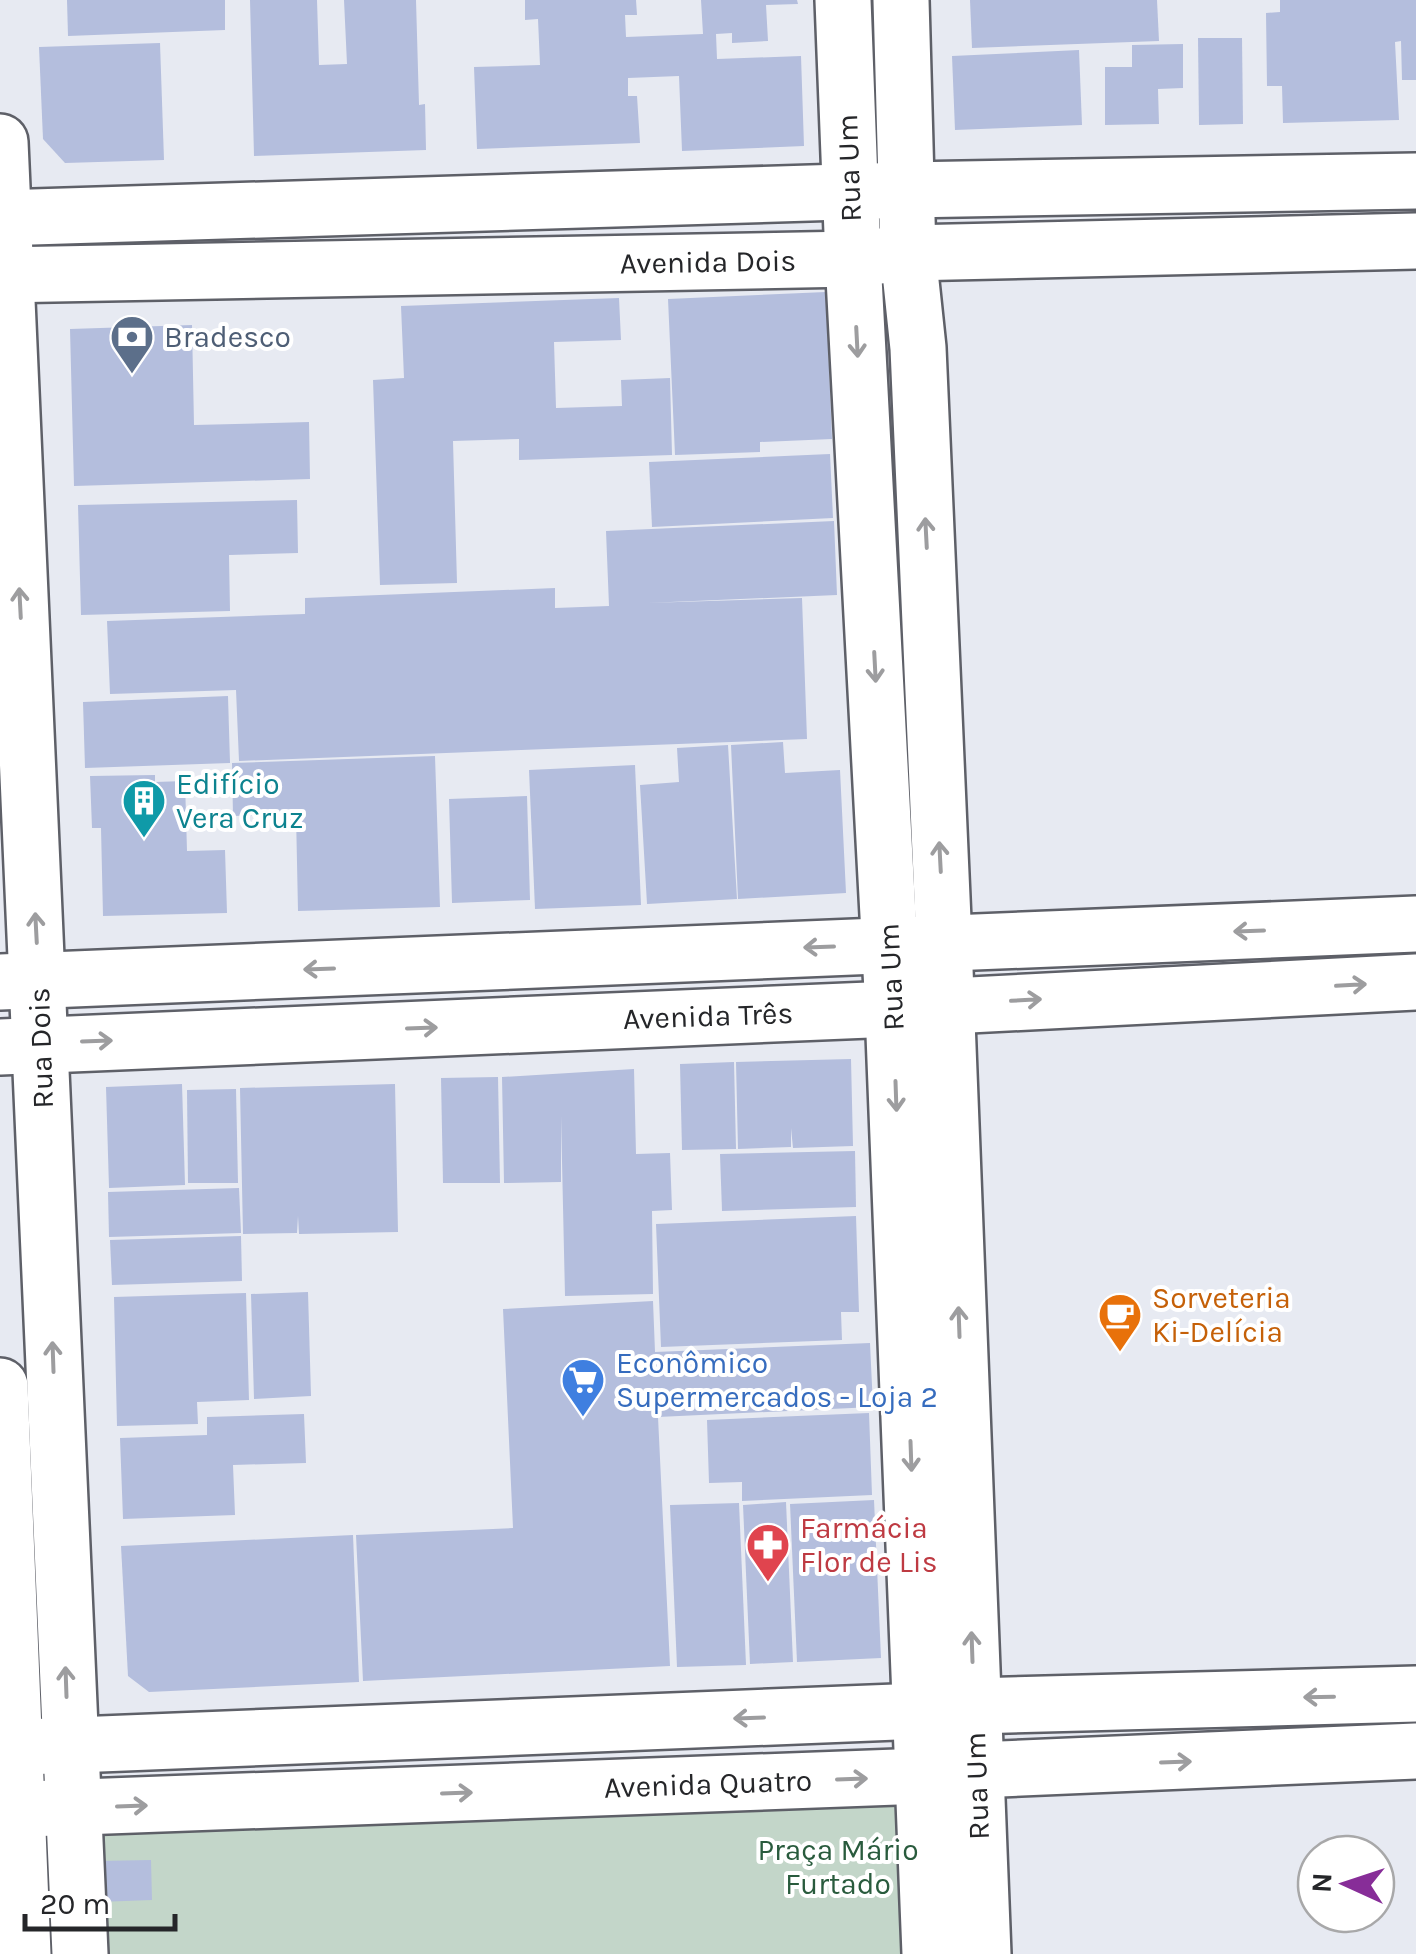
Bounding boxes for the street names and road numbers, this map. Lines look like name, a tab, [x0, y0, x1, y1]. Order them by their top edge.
street label: Rua Um	[829, 113, 869, 223]
street label: Avenida Dois	[619, 242, 797, 282]
street label: Rua Um	[870, 922, 912, 1032]
street label: Rua Dois	[21, 987, 61, 1109]
street label: Avenida Três	[622, 995, 794, 1037]
street label: Rua Um	[957, 1731, 997, 1841]
street label: Avenida Quatro	[603, 1762, 813, 1806]

